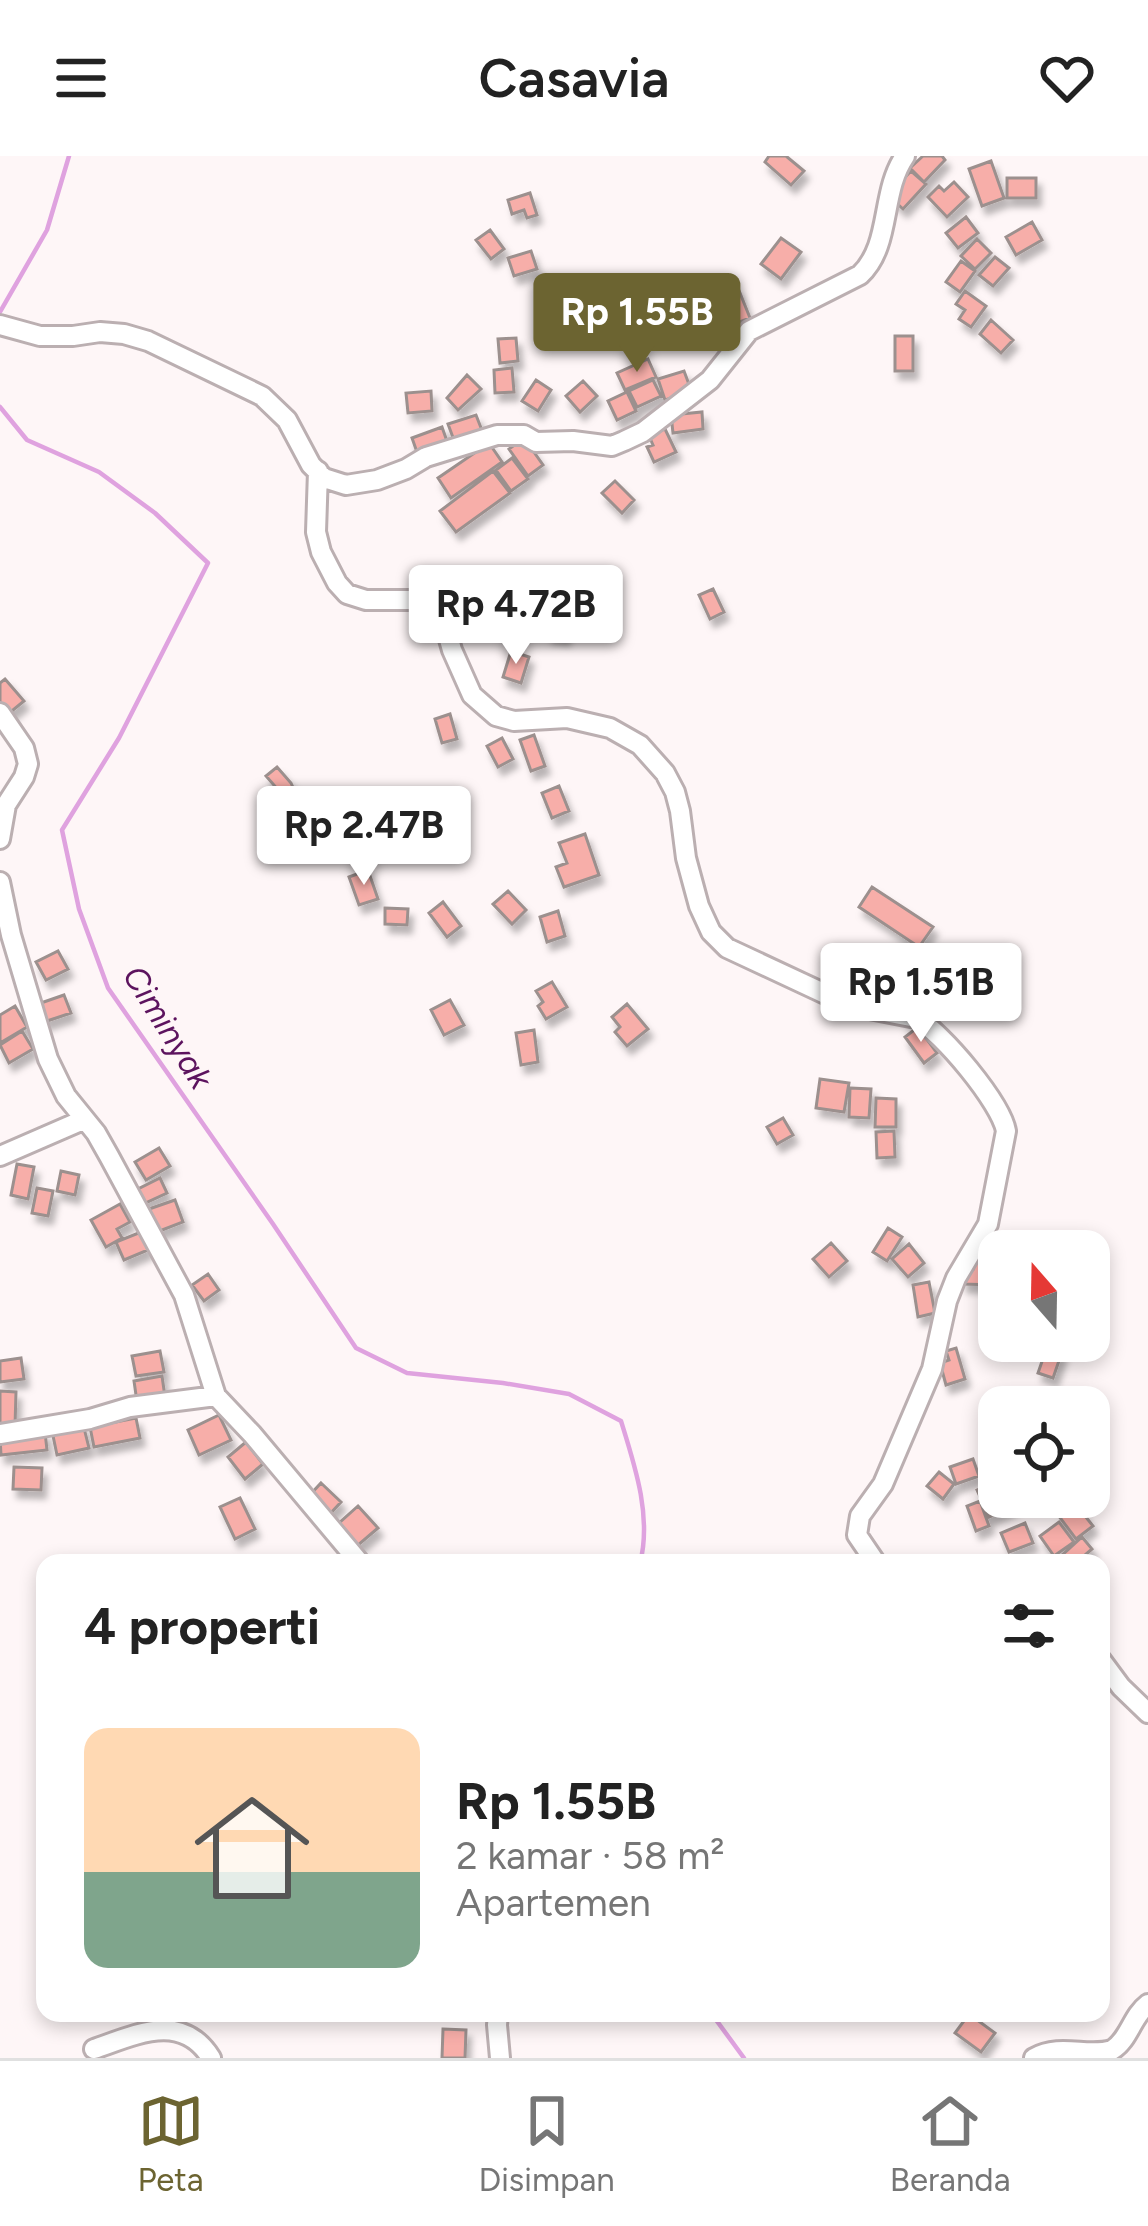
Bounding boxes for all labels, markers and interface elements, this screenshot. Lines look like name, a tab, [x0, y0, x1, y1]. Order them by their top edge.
icon: menu	[48, 45, 114, 111]
icon: heart	[1034, 45, 1100, 111]
text: Casavia	[478, 46, 670, 111]
pin: Rp 1.55B	[513, 273, 761, 375]
text: Rp 1.55B	[560, 288, 714, 335]
pin: Rp 4.72B	[392, 565, 640, 667]
text: Rp 4.72B	[436, 580, 596, 627]
pin: Rp 2.47B	[240, 786, 488, 888]
text: Rp 2.47B	[284, 801, 444, 848]
pin: Rp 1.51B	[797, 943, 1045, 1045]
water label: Ciminyak	[115, 958, 222, 1097]
text: Rp 1.51B	[848, 958, 995, 1005]
north arrow	[978, 1230, 1110, 1362]
map controls	[978, 1230, 1110, 1518]
button: locate	[978, 1386, 1110, 1518]
icon: filters	[996, 1593, 1062, 1659]
text: 4 properti	[84, 1596, 320, 1657]
text: Rp 1.55B	[456, 1771, 656, 1832]
icon: home	[180, 1776, 324, 1920]
text: 2 kamar · 58 m²	[456, 1832, 725, 1879]
text: Apartemen	[456, 1879, 651, 1926]
tab: Peta	[137, 2088, 204, 2199]
tab: Disimpan	[479, 2088, 615, 2199]
tab: Beranda	[890, 2088, 1010, 2199]

